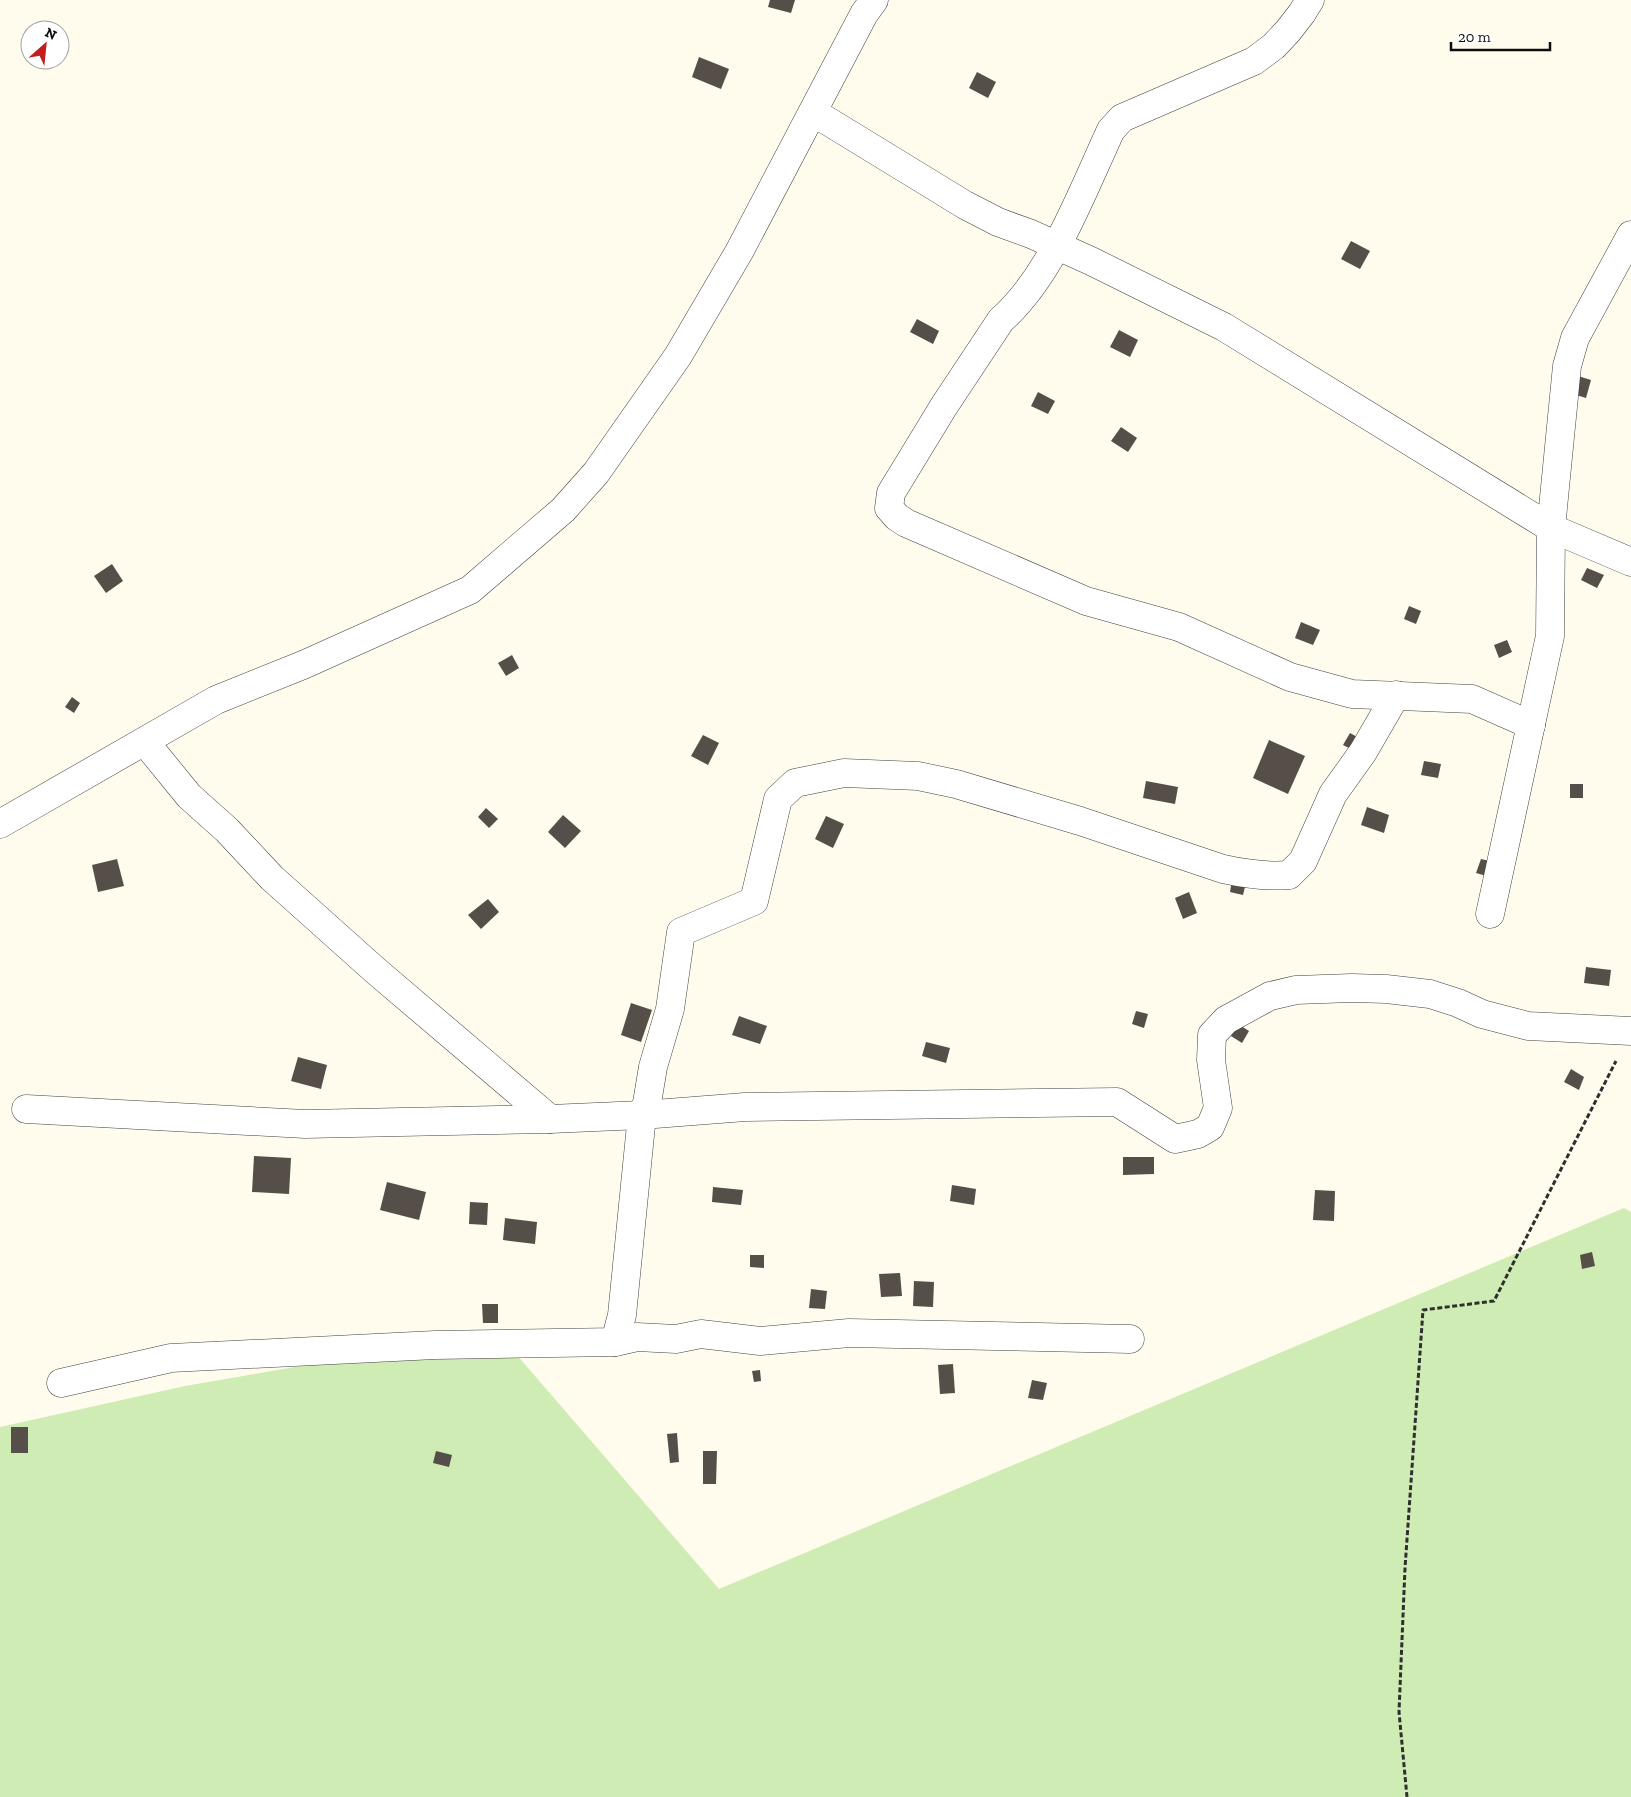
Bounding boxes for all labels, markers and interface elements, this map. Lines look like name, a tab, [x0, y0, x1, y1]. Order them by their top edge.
north arrow	[20, 20, 70, 70]
scale bar	[1451, 20, 1550, 52]
text: N	[42, 24, 60, 44]
text: 20 m	[1458, 28, 1491, 46]

